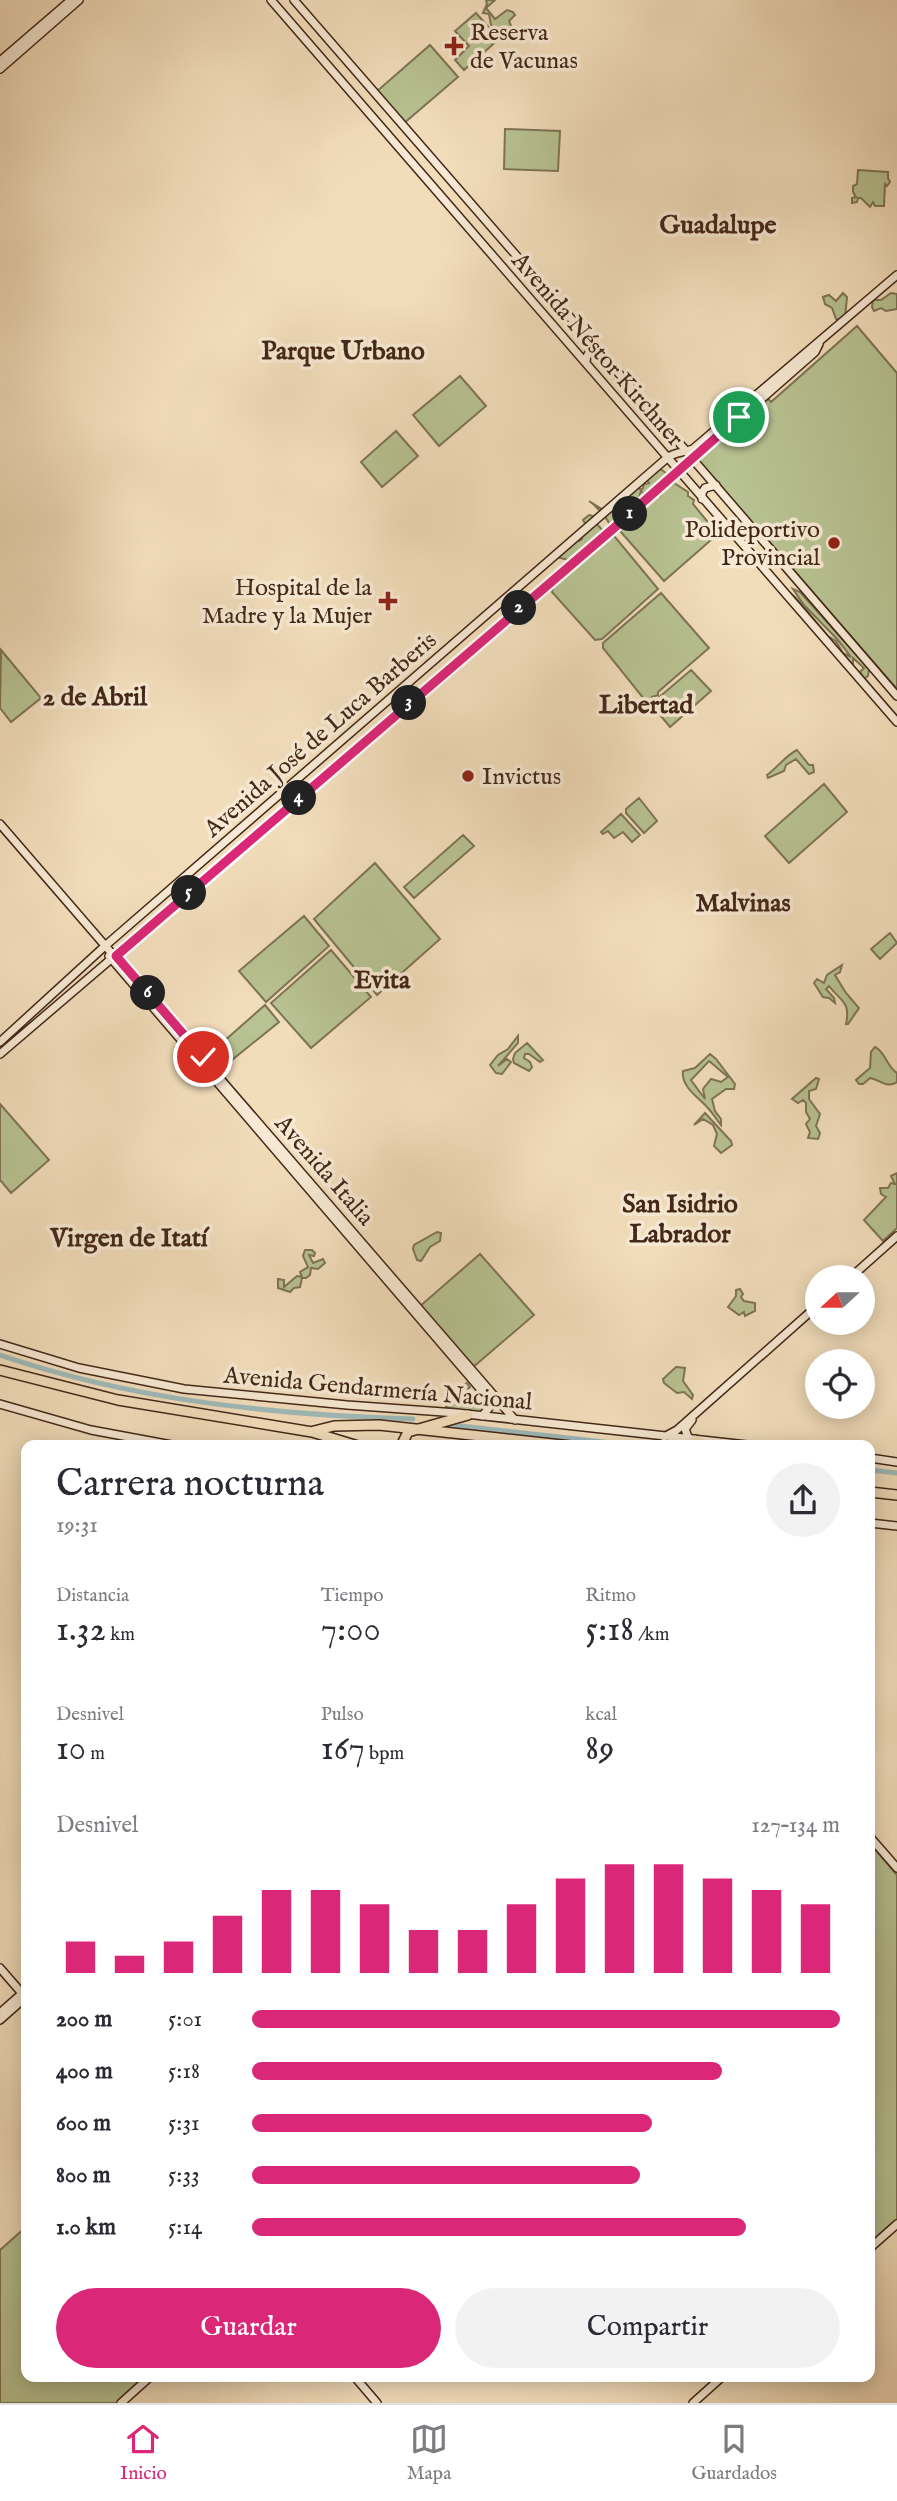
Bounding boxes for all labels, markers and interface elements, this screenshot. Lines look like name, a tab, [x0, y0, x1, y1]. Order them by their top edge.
place label: Reserva de Vacunas	[470, 18, 578, 77]
marker: Reserva de Vacunas	[444, 36, 464, 56]
district label: Guadalupe	[660, 209, 777, 242]
street label: Avenida Néstor Kirchner	[503, 246, 690, 454]
district label: Parque Urbano	[261, 335, 425, 368]
pin	[709, 387, 769, 447]
icon: arrive	[720, 398, 758, 436]
pin: 1	[612, 496, 648, 532]
text: 1	[626, 501, 633, 525]
place label: Polideportivo Provincial	[684, 515, 820, 574]
marker: Polideportivo Provincial	[826, 535, 842, 551]
place label: Hospital de la Madre y la Mujer	[202, 573, 373, 632]
pin: 2	[502, 590, 536, 626]
marker: Hospital de la Madre y la Mujer	[378, 591, 398, 611]
text: 2	[514, 595, 523, 619]
street label: Avenida José de Luca Barberis	[197, 625, 444, 845]
district label: 2 de Abril	[43, 681, 148, 714]
pin: 3	[392, 686, 426, 720]
district label: Libertad	[599, 689, 695, 722]
text: 3	[405, 690, 412, 714]
place label: Invictus	[482, 762, 561, 793]
marker: Invictus	[460, 768, 476, 784]
pin: 4	[282, 780, 316, 816]
text: 4	[294, 785, 303, 809]
pin: 5	[172, 876, 206, 910]
text: 5	[185, 880, 192, 904]
district label: Malvinas	[695, 887, 791, 920]
district label: Evita	[354, 964, 411, 997]
pin: 6	[130, 976, 166, 1010]
text: 6	[143, 980, 152, 1004]
pin	[173, 1027, 233, 1087]
icon: check	[184, 1038, 222, 1076]
street label: Avenida Italia	[267, 1108, 381, 1233]
district label: San Isidrio Labrador	[622, 1188, 738, 1251]
district label: Virgen de Itatí	[49, 1222, 210, 1255]
north arrow	[805, 1265, 875, 1335]
map controls	[805, 1265, 875, 1419]
button: locate	[805, 1349, 875, 1419]
street label: Avenida Gendarmería Nacional	[221, 1360, 534, 1418]
text: Carrera nocturna	[56, 1461, 324, 1509]
button: share	[766, 1463, 840, 1537]
text: 19:31	[56, 1511, 98, 1540]
text: Distancia	[56, 1584, 129, 1608]
text: Tiempo	[321, 1584, 383, 1608]
text: Ritmo	[585, 1584, 636, 1608]
text: 1.32	[56, 1608, 106, 1653]
text: 7:00	[321, 1608, 381, 1653]
text: 5:18	[585, 1608, 634, 1653]
text: km	[106, 1623, 135, 1647]
text: /km	[634, 1623, 669, 1647]
text: Desnivel	[56, 1703, 124, 1727]
text: Pulso	[321, 1703, 364, 1727]
text: kcal	[585, 1703, 617, 1727]
text: 10	[56, 1727, 86, 1772]
text: 167	[321, 1727, 365, 1772]
text: 89	[585, 1727, 614, 1772]
text: m	[86, 1742, 105, 1766]
text: bpm	[365, 1742, 404, 1766]
text: Desnivel	[56, 1811, 138, 1840]
text: 127–134 m	[751, 1811, 840, 1840]
text: 200 m	[56, 2005, 112, 2034]
text: 5:01	[168, 2005, 202, 2034]
text: 400 m	[56, 2057, 113, 2086]
text: 5:18	[168, 2057, 200, 2086]
text: 600 m	[56, 2109, 111, 2138]
text: 5:31	[168, 2109, 200, 2138]
text: 800 m	[56, 2161, 110, 2190]
text: 5:33	[168, 2161, 200, 2190]
text: 1.0 km	[56, 2213, 116, 2242]
text: 5:14	[168, 2213, 202, 2242]
button: Guardar	[56, 2288, 441, 2368]
button: Compartir	[455, 2288, 840, 2368]
tab: Inicio	[120, 2420, 167, 2486]
tab: Mapa	[407, 2420, 451, 2486]
tab: Guardados	[691, 2420, 777, 2486]

